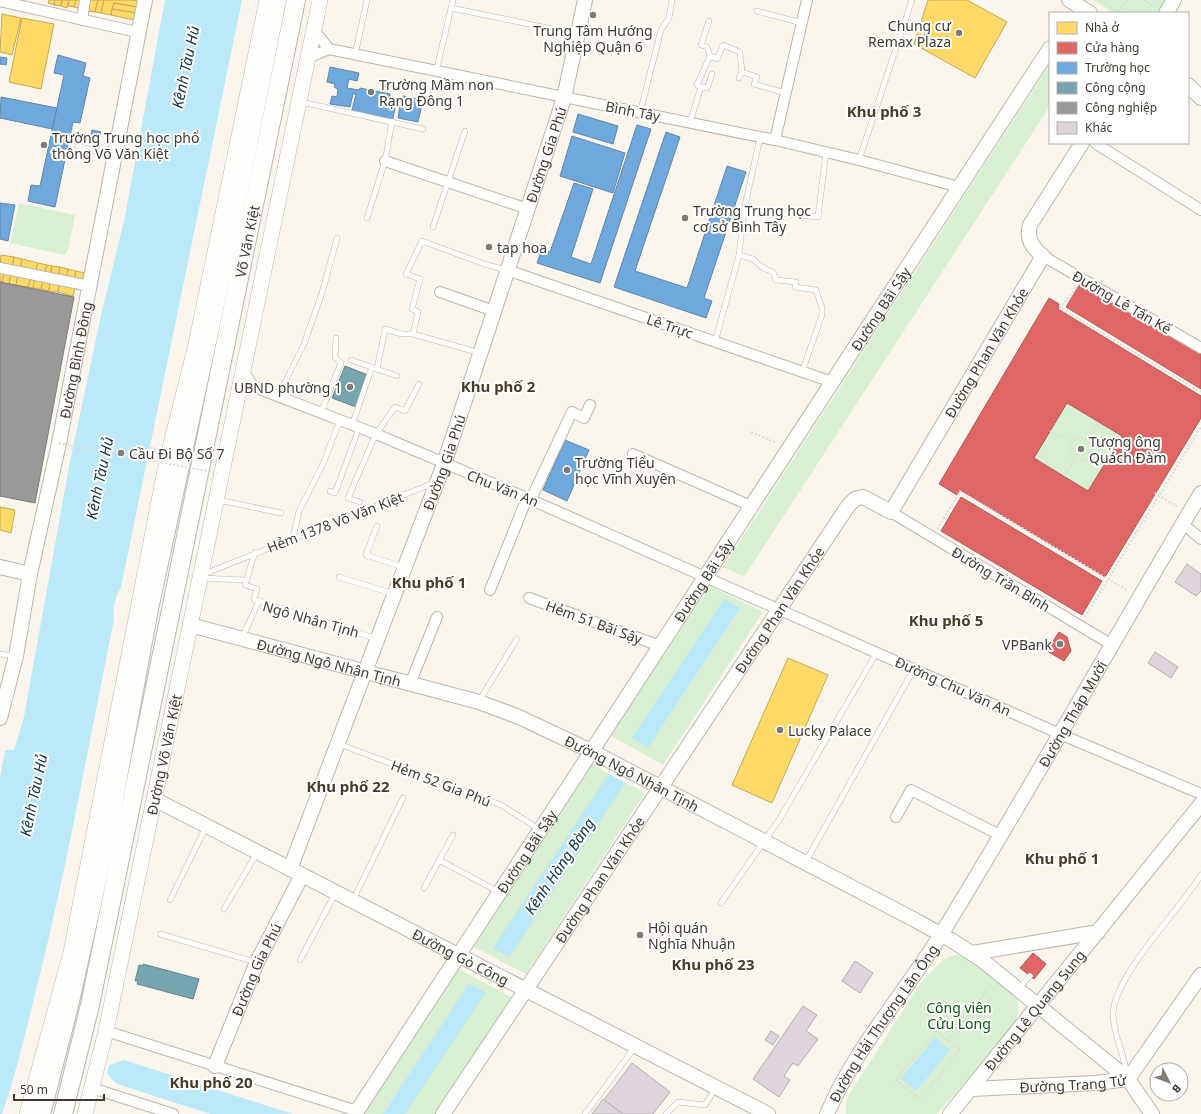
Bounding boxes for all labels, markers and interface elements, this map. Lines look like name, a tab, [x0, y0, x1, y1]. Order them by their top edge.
marker: Trung Tâm Hướng Nghiệp Quận 6	[588, 10, 598, 20]
legend	[1049, 12, 1189, 144]
place label: Chung cư Remax Plaza	[868, 16, 952, 51]
text: Nhà ở	[1085, 19, 1119, 36]
place label: Trung Tâm Hướng Nghiệp Quận 6	[533, 21, 653, 56]
water label: Kênh Tàu Hủ	[167, 24, 204, 110]
marker: Chung cư Remax Plaza	[954, 28, 964, 38]
text: Cửa hàng	[1085, 39, 1139, 56]
text: Trường học	[1085, 59, 1150, 76]
place label: Trường Mầm non Rạng Đông 1	[379, 75, 494, 110]
text: Công cộng	[1085, 79, 1146, 96]
marker: Trường Mầm non Rạng Đông 1	[366, 87, 376, 97]
street label: Bình Tây	[604, 96, 663, 126]
text: Công nghiệp	[1085, 99, 1157, 116]
district label: Khu phố 3	[847, 101, 921, 121]
street label: Đường Gia Phú	[521, 104, 570, 205]
text: Khác	[1085, 119, 1113, 136]
place label: Trường Trung học phổ thông Võ Văn Kiệt	[52, 128, 199, 163]
marker: Trường Trung học phổ thông Võ Văn Kiệt	[39, 140, 49, 150]
place label: Trường Trung học cơ sở Bình Tây	[693, 201, 811, 236]
street label: Võ Văn Kiệt	[230, 203, 263, 279]
marker: Trường Trung học cơ sở Bình Tây	[680, 213, 690, 223]
place label: tap hoa	[497, 238, 547, 257]
marker: tap hoa	[484, 242, 494, 252]
street label: Đường Bãi Sậy	[846, 262, 915, 354]
street label: Đường Lê Tấn Kế	[1069, 266, 1175, 338]
street label: Đường Phan Văn Khỏe	[940, 284, 1032, 421]
street label: Đường Bình Đông	[54, 300, 96, 420]
street label: Lê Trực	[644, 309, 696, 343]
district label: Khu phố 2	[461, 376, 536, 396]
place label: UBND phường 1	[234, 378, 342, 397]
marker: UBND phường 1	[345, 382, 355, 392]
street label: Đường Gia Phú	[418, 412, 469, 513]
place label: Tượng ông Quách Đàm	[1089, 432, 1167, 467]
water label: Kênh Tàu Hủ	[81, 435, 118, 521]
place label: Cầu Đi Bộ Số 7	[129, 444, 224, 463]
marker: Tượng ông Quách Đàm	[1076, 444, 1086, 454]
marker: Cầu Đi Bộ Số 7	[116, 448, 126, 458]
place label: Trường Tiểu học Vĩnh Xuyên	[575, 453, 676, 488]
street label: Chu Văn An	[464, 465, 542, 511]
marker: Trường Tiểu học Vĩnh Xuyên	[562, 465, 572, 475]
street label: Hẻm 1378 Võ Văn Kiệt	[264, 487, 406, 557]
street label: Đường Bãi Sậy	[669, 534, 738, 625]
street label: Đường Trần Bình	[948, 542, 1054, 616]
street label: Đường Phan Văn Khỏe	[730, 543, 828, 677]
district label: Khu phố 1	[392, 572, 466, 592]
street label: Ngô Nhân Tịnh	[261, 596, 361, 642]
street label: Hẻm 51 Bãi Sậy	[543, 596, 646, 649]
district label: Khu phố 5	[909, 610, 983, 630]
street label: Đường Ngô Nhân Tịnh	[255, 634, 403, 690]
place label: VPBank	[1002, 635, 1053, 654]
marker: VPBank	[1055, 639, 1065, 649]
street label: Đường Chu Văn An	[892, 652, 1014, 720]
street label: Đường Tháp Mười	[1034, 657, 1111, 770]
street label: Đường Võ Văn Kiệt	[142, 692, 185, 817]
place label: Lucky Palace	[788, 721, 871, 740]
marker: Lucky Palace	[775, 725, 785, 735]
street label: Đường Ngô Nhân Tịnh	[562, 731, 703, 815]
water label: Kênh Tàu Hủ	[15, 752, 52, 838]
street label: Hẻm 52 Gia Phú	[388, 755, 494, 811]
district label: Khu phố 22	[306, 776, 390, 796]
street label: Đường Bãi Sậy	[492, 805, 561, 897]
street label: Đường Phan Văn Khỏe	[550, 812, 648, 946]
water label: Kênh Hàng Bàng	[519, 814, 599, 918]
district label: Khu phố 1	[1025, 848, 1099, 868]
place label: Hội quán Nghĩa Nhuận	[648, 918, 735, 953]
street label: Đường Gia Phú	[227, 919, 285, 1019]
street label: Đường Gò Công	[409, 924, 513, 989]
marker: Hội quán Nghĩa Nhuận	[635, 930, 645, 940]
street label: Đường Hải Thượng Lãn Ông	[824, 940, 942, 1105]
street label: Đường Lê Quang Sung	[980, 946, 1089, 1074]
district label: Khu phố 23	[671, 954, 755, 974]
park label: Công viên Cửu Long	[926, 998, 992, 1033]
north arrow	[1149, 1062, 1189, 1102]
street label: Đường Trang Tử	[1019, 1070, 1128, 1096]
district label: Khu phố 20	[169, 1072, 253, 1092]
scale bar	[14, 1076, 104, 1102]
text: 50 m	[20, 1081, 48, 1098]
text: B	[1169, 1081, 1185, 1097]

